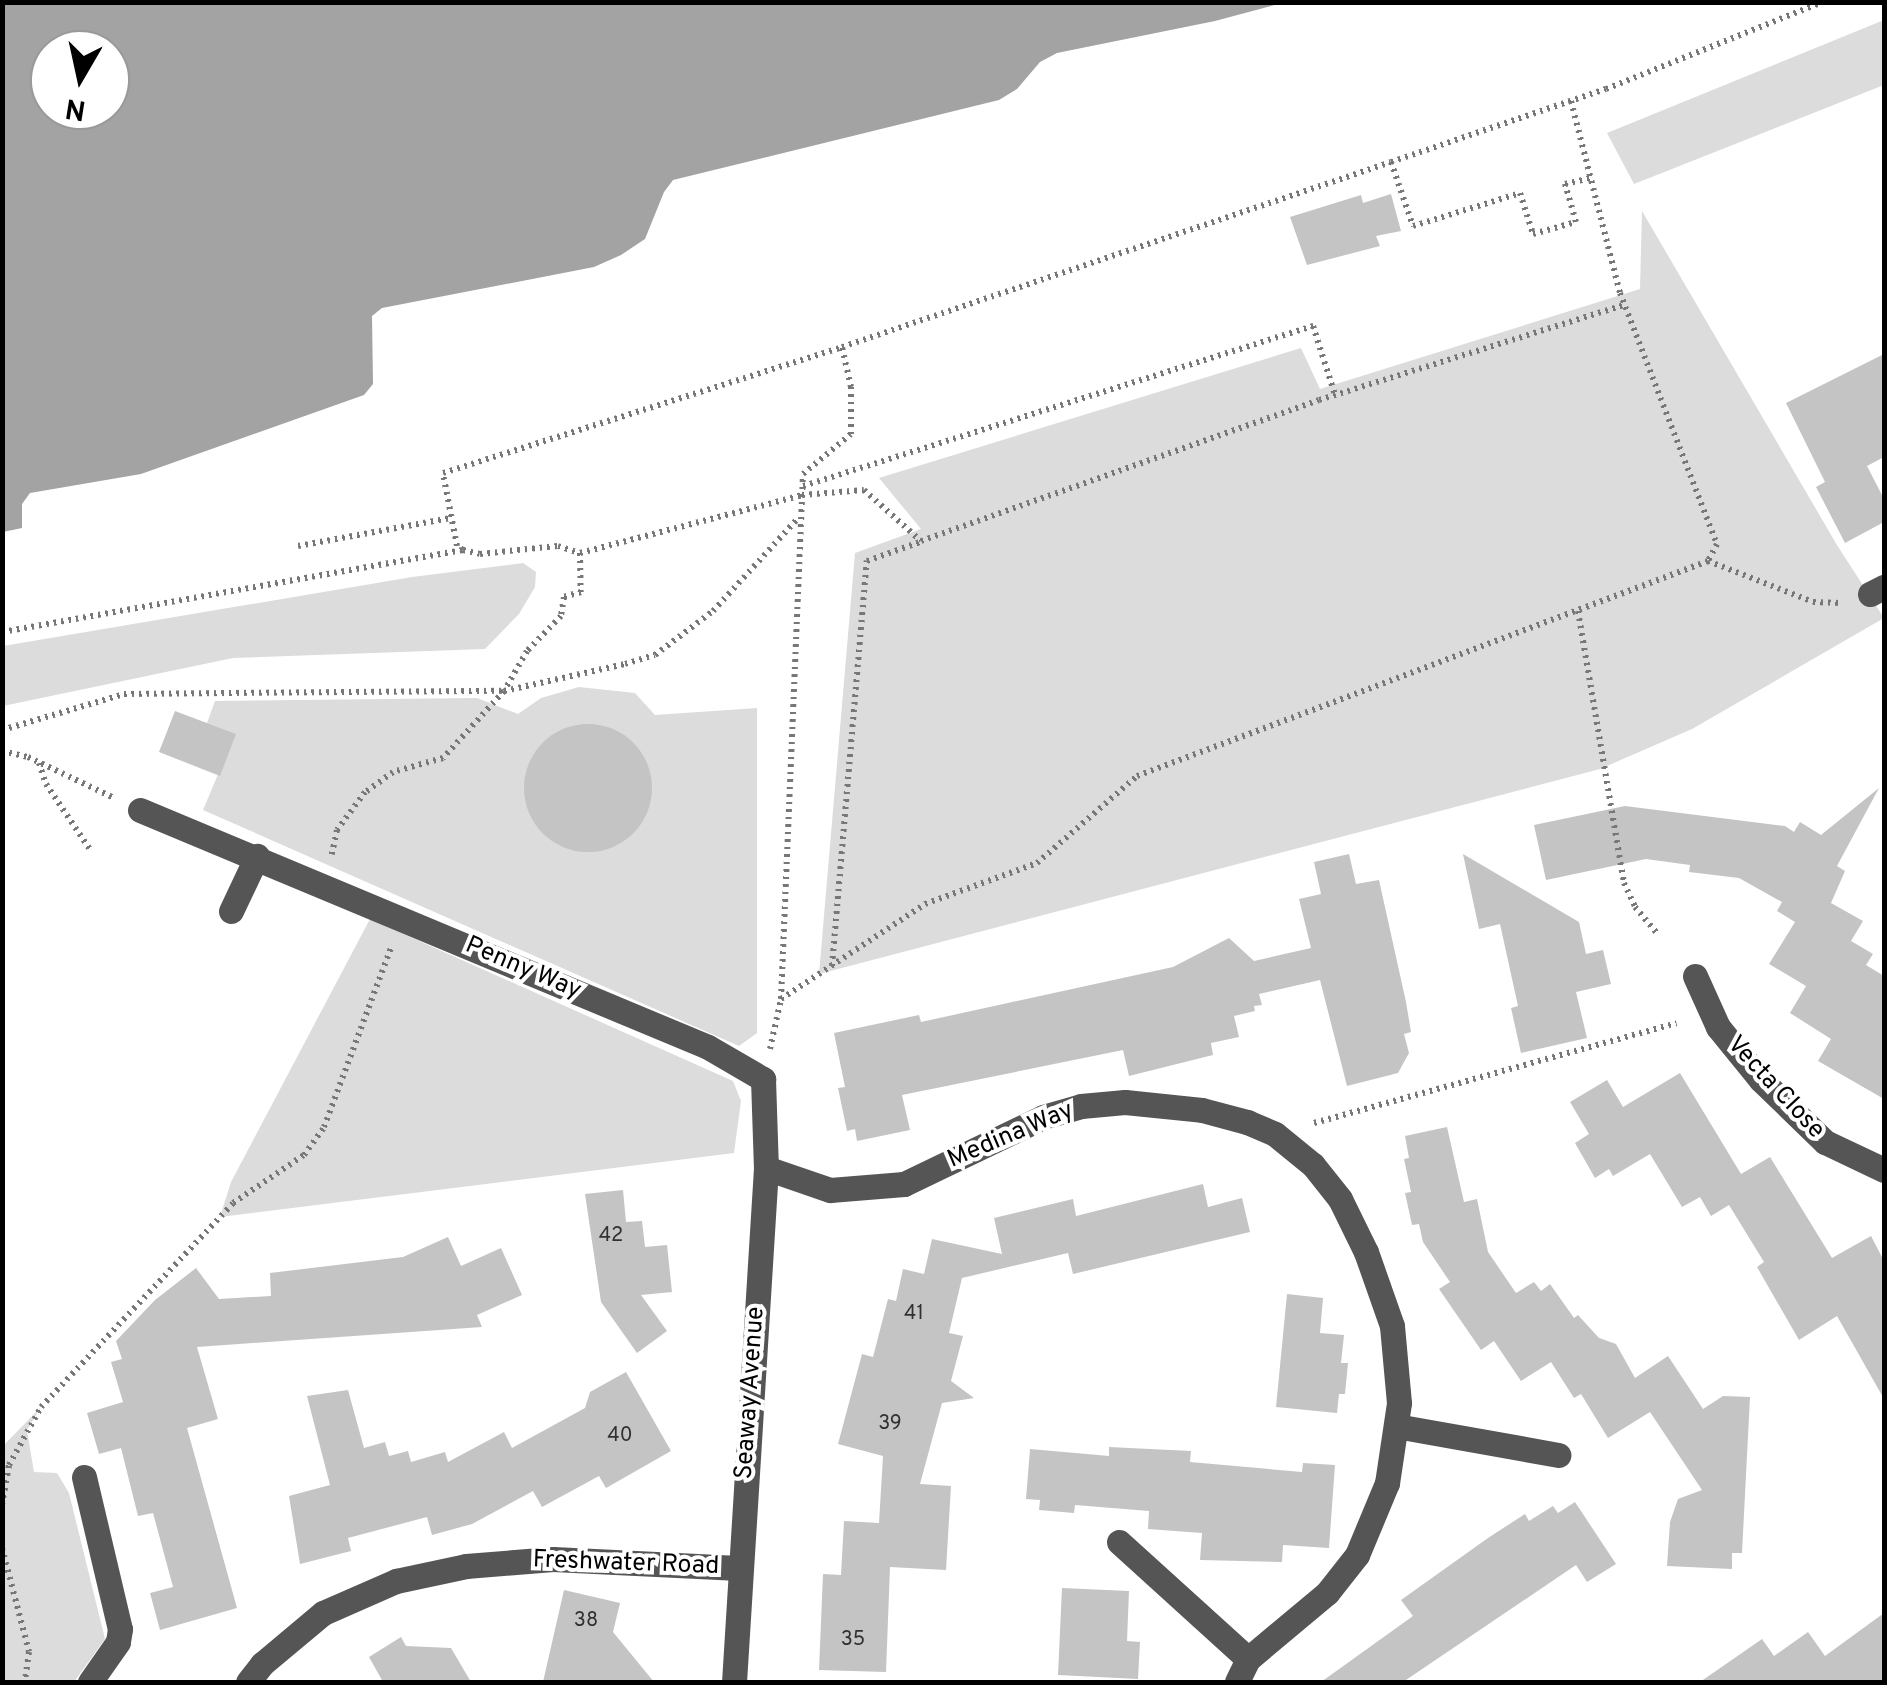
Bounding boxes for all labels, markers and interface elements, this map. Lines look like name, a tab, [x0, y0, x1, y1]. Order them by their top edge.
north arrow	[30, 30, 130, 130]
text: N	[63, 88, 88, 127]
street label: Penny Way	[460, 931, 586, 1007]
street label: Vecta Close	[1720, 1030, 1830, 1146]
street label: Medina Way	[943, 1096, 1079, 1176]
house number: 42	[599, 1224, 623, 1248]
house number: 41	[904, 1302, 924, 1326]
street label: Seaway Avenue	[730, 1305, 772, 1481]
house number: 39	[878, 1412, 902, 1436]
house number: 40	[607, 1424, 633, 1448]
street label: Freshwater Road	[532, 1546, 720, 1582]
house number: 38	[574, 1609, 598, 1633]
house number: 35	[841, 1628, 865, 1652]

